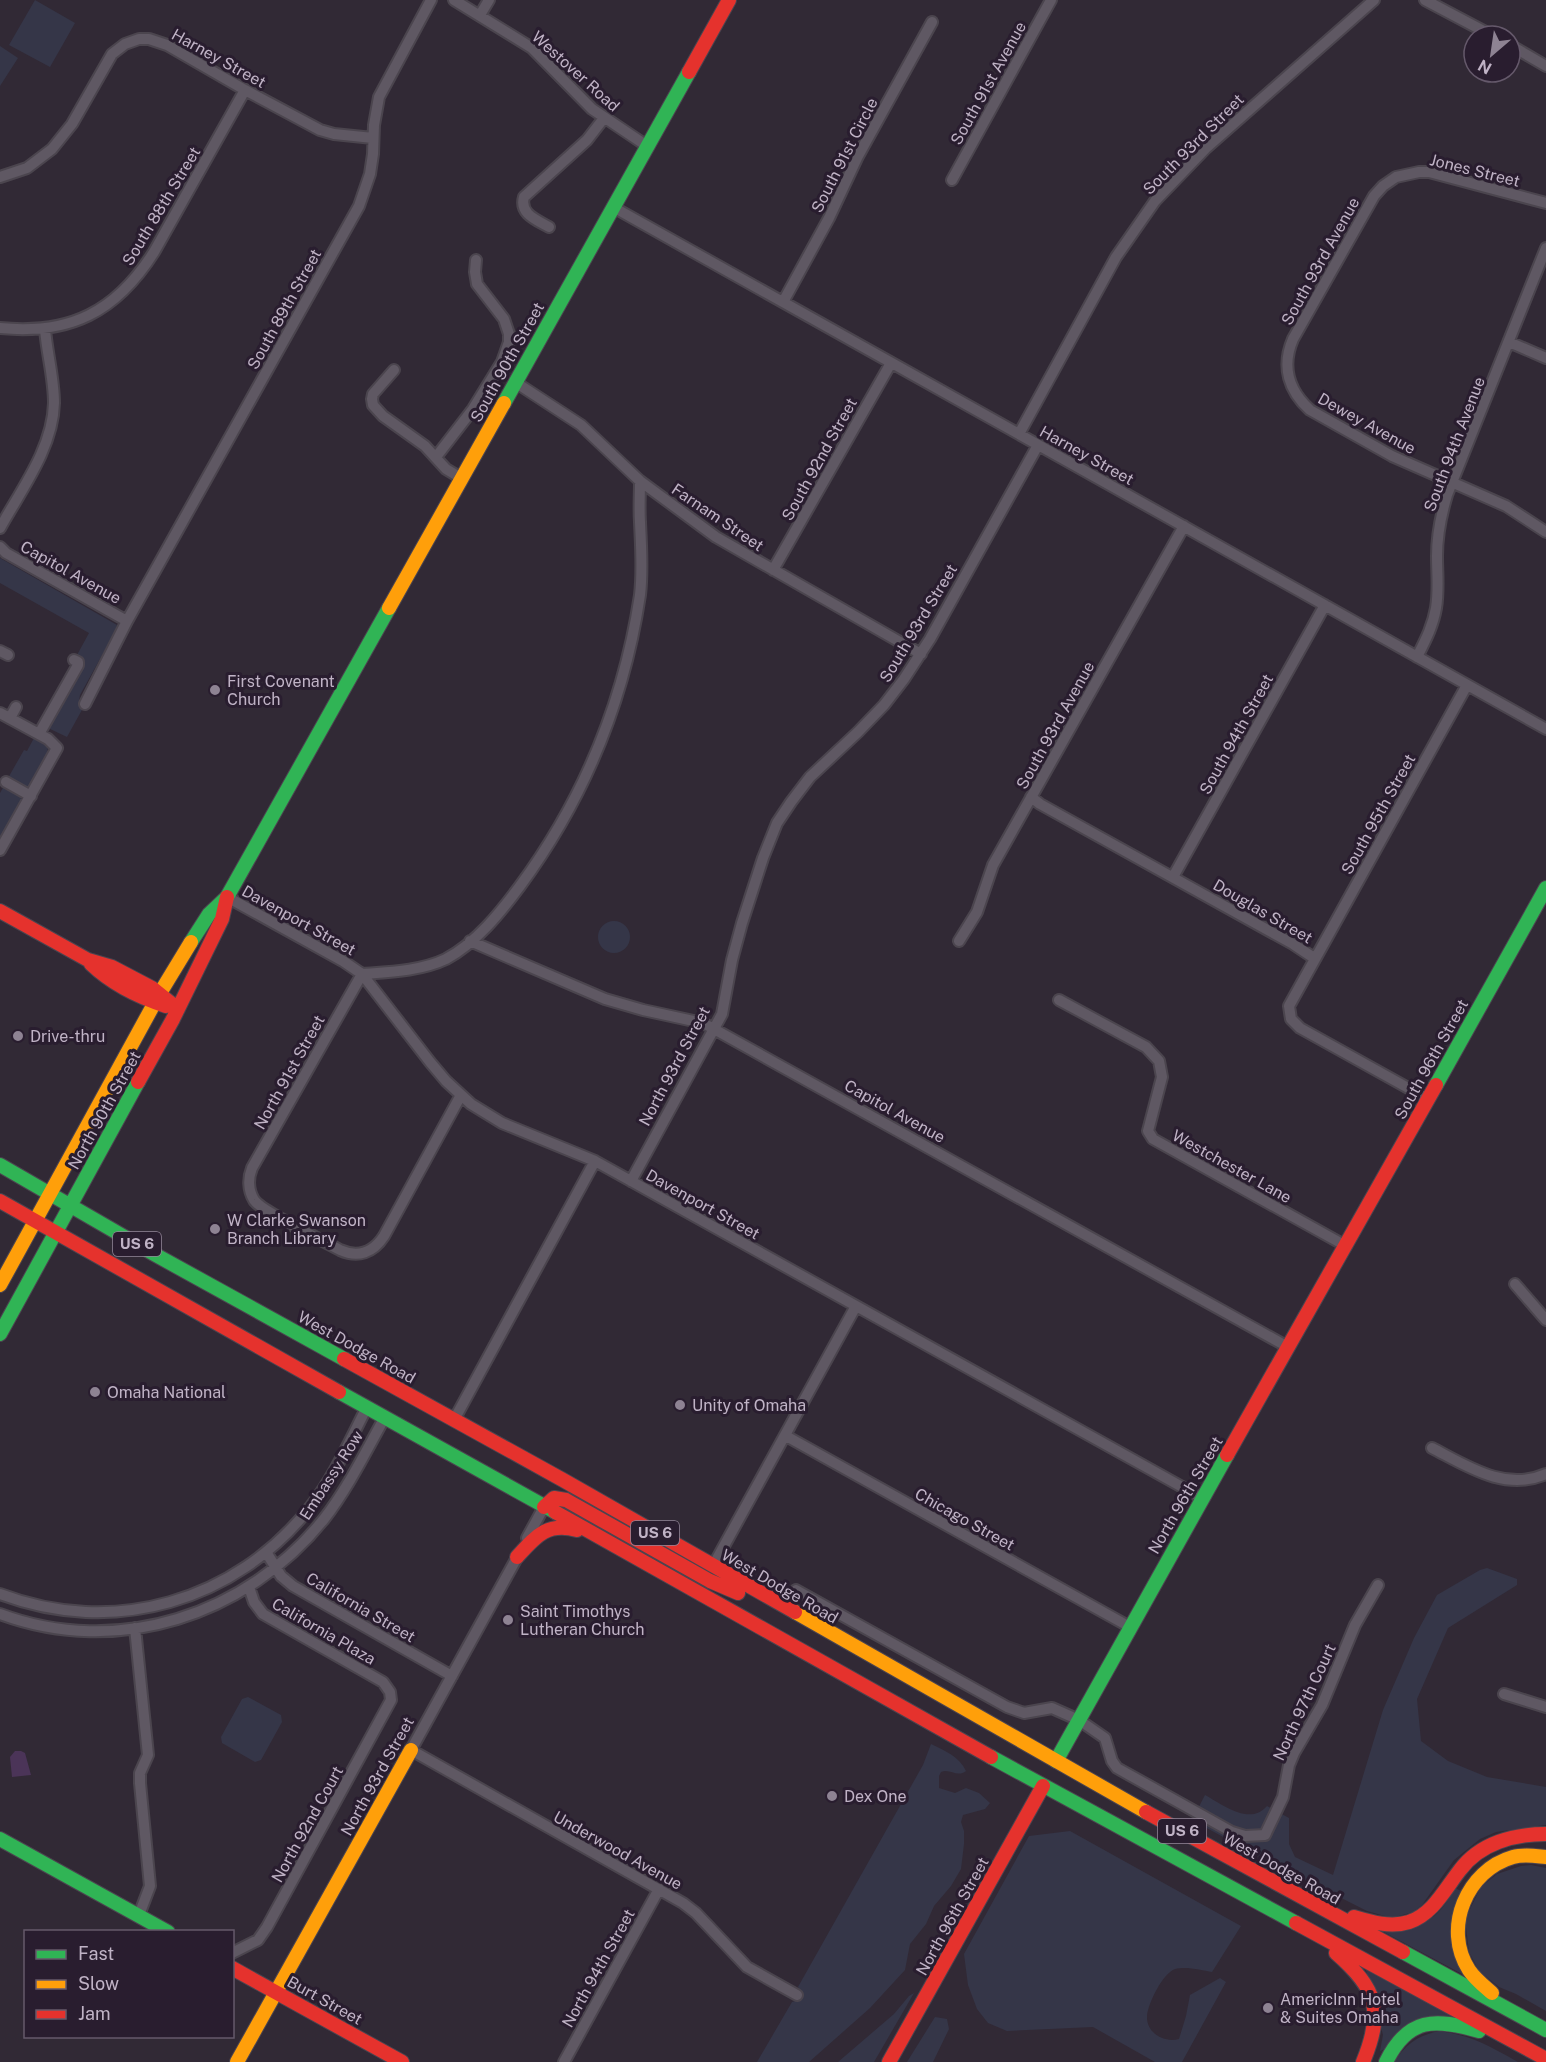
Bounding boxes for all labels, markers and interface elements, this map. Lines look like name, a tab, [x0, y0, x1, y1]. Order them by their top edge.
street label: South 91st Avenue	[947, 18, 1030, 148]
north arrow	[1462, 24, 1522, 84]
street label: Harney Street	[168, 25, 269, 92]
street label: Westover Road	[528, 27, 623, 116]
text: N	[1475, 55, 1495, 78]
street label: South 93rd Street	[1139, 90, 1248, 199]
street label: South 91st Circle	[807, 95, 882, 216]
street label: South 88th Street	[119, 143, 204, 269]
street label: Jones Street	[1428, 150, 1522, 191]
street label: South 93rd Avenue	[1278, 194, 1363, 328]
street label: South 89th Street	[243, 246, 325, 373]
street label: South 90th Street	[467, 299, 548, 426]
street label: South 94th Avenue	[1420, 374, 1489, 514]
street label: Dewey Avenue	[1315, 389, 1419, 458]
street label: South 92nd Street	[778, 395, 861, 524]
street label: Harney Street	[1036, 422, 1137, 489]
street label: Farnam Street	[668, 480, 767, 555]
street label: Capitol Avenue	[17, 537, 124, 608]
street label: South 93rd Street	[876, 561, 961, 686]
street label: South 93rd Avenue	[1013, 658, 1098, 792]
street label: South 94th Street	[1196, 671, 1277, 798]
place label: First Covenant Church	[227, 672, 335, 709]
marker: First Covenant Church	[208, 683, 222, 697]
street label: South 95th Street	[1337, 751, 1419, 878]
street label: Douglas Street	[1210, 875, 1316, 948]
street label: Davenport Street	[238, 881, 359, 960]
street label: South 96th Street	[1391, 996, 1472, 1123]
street label: North 93rd Street	[635, 1003, 714, 1129]
street label: North 91st Street	[250, 1012, 329, 1133]
place label: Drive-thru	[30, 1027, 105, 1046]
marker: Drive-thru	[11, 1029, 25, 1043]
street label: North 90th Street	[64, 1048, 145, 1173]
street label: Capitol Avenue	[841, 1076, 948, 1147]
street label: Westchester Lane	[1169, 1126, 1295, 1207]
street label: Davenport Street	[642, 1165, 763, 1244]
place label: W Clarke Swanson Branch Library	[227, 1211, 366, 1248]
marker: W Clarke Swanson Branch Library	[208, 1222, 222, 1236]
road number: US 6	[113, 1232, 161, 1256]
street label: West Dodge Road	[295, 1307, 419, 1388]
place label: Omaha National	[107, 1383, 226, 1402]
marker: Omaha National	[88, 1385, 102, 1399]
place label: Unity of Omaha	[692, 1396, 806, 1415]
marker: Unity of Omaha	[673, 1398, 687, 1412]
street label: Embassy Row	[296, 1427, 368, 1523]
street label: North 96th Street	[1144, 1433, 1227, 1557]
street label: Chicago Street	[912, 1484, 1018, 1555]
road number: US 6	[631, 1521, 679, 1545]
street label: West Dodge Road	[718, 1545, 842, 1628]
street label: California Street	[303, 1569, 419, 1646]
street label: California Plaza	[269, 1594, 379, 1669]
place label: Saint Timothys Lutheran Church	[520, 1602, 645, 1639]
marker: Saint Timothys Lutheran Church	[501, 1613, 515, 1627]
street label: North 97th Court	[1269, 1641, 1340, 1764]
street label: North 93rd Street	[337, 1714, 418, 1839]
street label: North 92nd Court	[268, 1763, 347, 1886]
place label: Dex One	[844, 1787, 906, 1806]
marker: Dex One	[825, 1789, 839, 1803]
street label: Underwood Avenue	[550, 1807, 685, 1894]
road number: US 6	[1158, 1819, 1206, 1843]
street label: West Dodge Road	[1220, 1828, 1344, 1909]
street label: North 96th Street	[912, 1854, 993, 1979]
street label: North 94th Street	[558, 1906, 639, 2031]
legend	[24, 1930, 234, 2038]
text: Fast	[78, 1943, 114, 1964]
street label: Burt Street	[284, 1972, 366, 2029]
text: Slow	[78, 1973, 119, 1994]
place label: AmericInn Hotel & Suites Omaha	[1280, 1990, 1401, 2027]
marker: AmericInn Hotel & Suites Omaha	[1261, 2001, 1275, 2015]
text: Jam	[78, 2003, 111, 2024]

